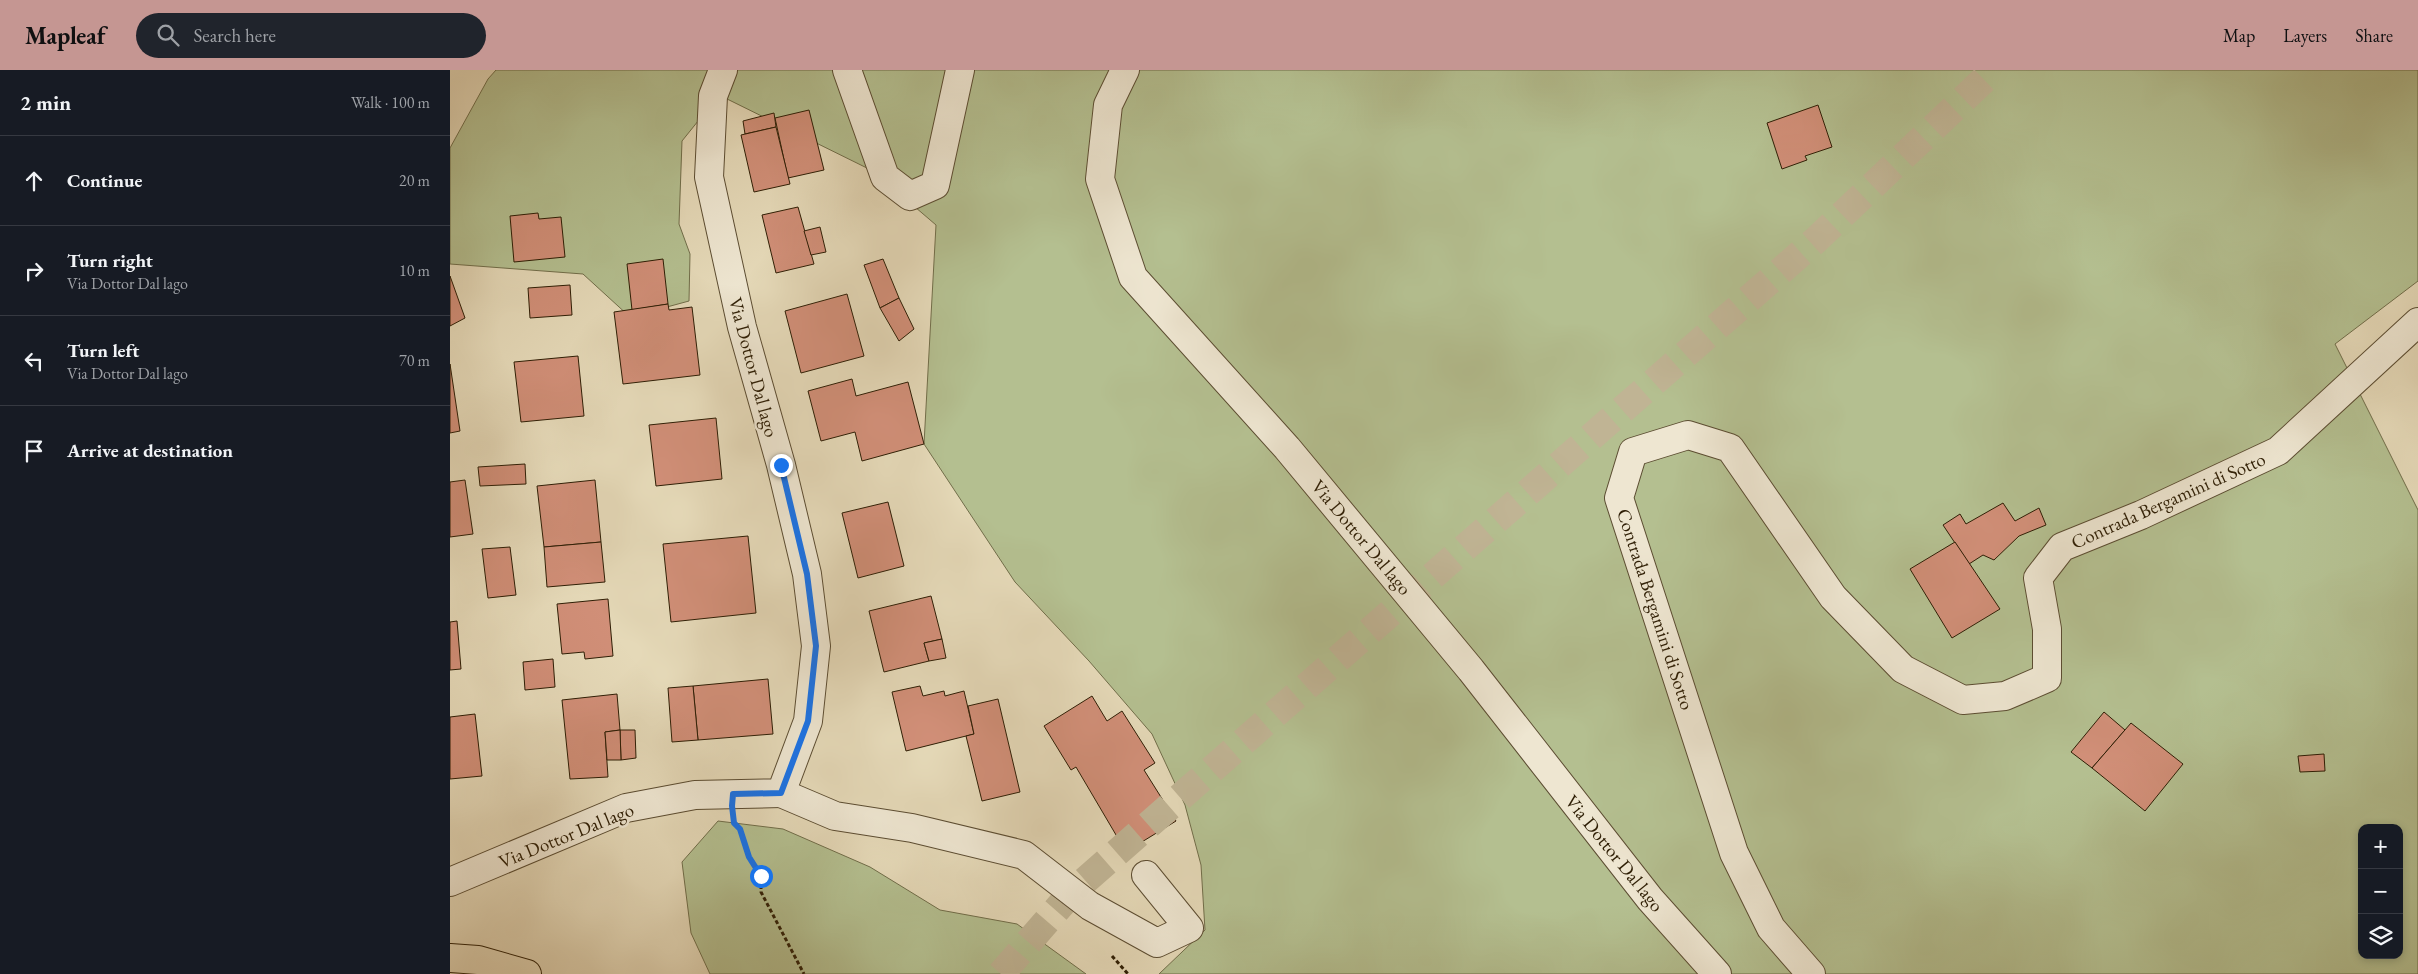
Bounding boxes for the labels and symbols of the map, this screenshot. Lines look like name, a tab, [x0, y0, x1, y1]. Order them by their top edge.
street label: Via Dottor Dal lago	[723, 294, 784, 440]
street label: Contrada Bergamini di Sotto	[2067, 446, 2269, 555]
route end	[770, 454, 793, 477]
street label: Via Dottor Dal lago	[1306, 474, 1417, 600]
street label: Contrada Bergamini di Sotto	[1611, 505, 1700, 713]
street label: Via Dottor Dal lago	[1560, 790, 1670, 917]
street label: Via Dottor Dal lago	[495, 797, 637, 874]
route start	[750, 865, 773, 888]

